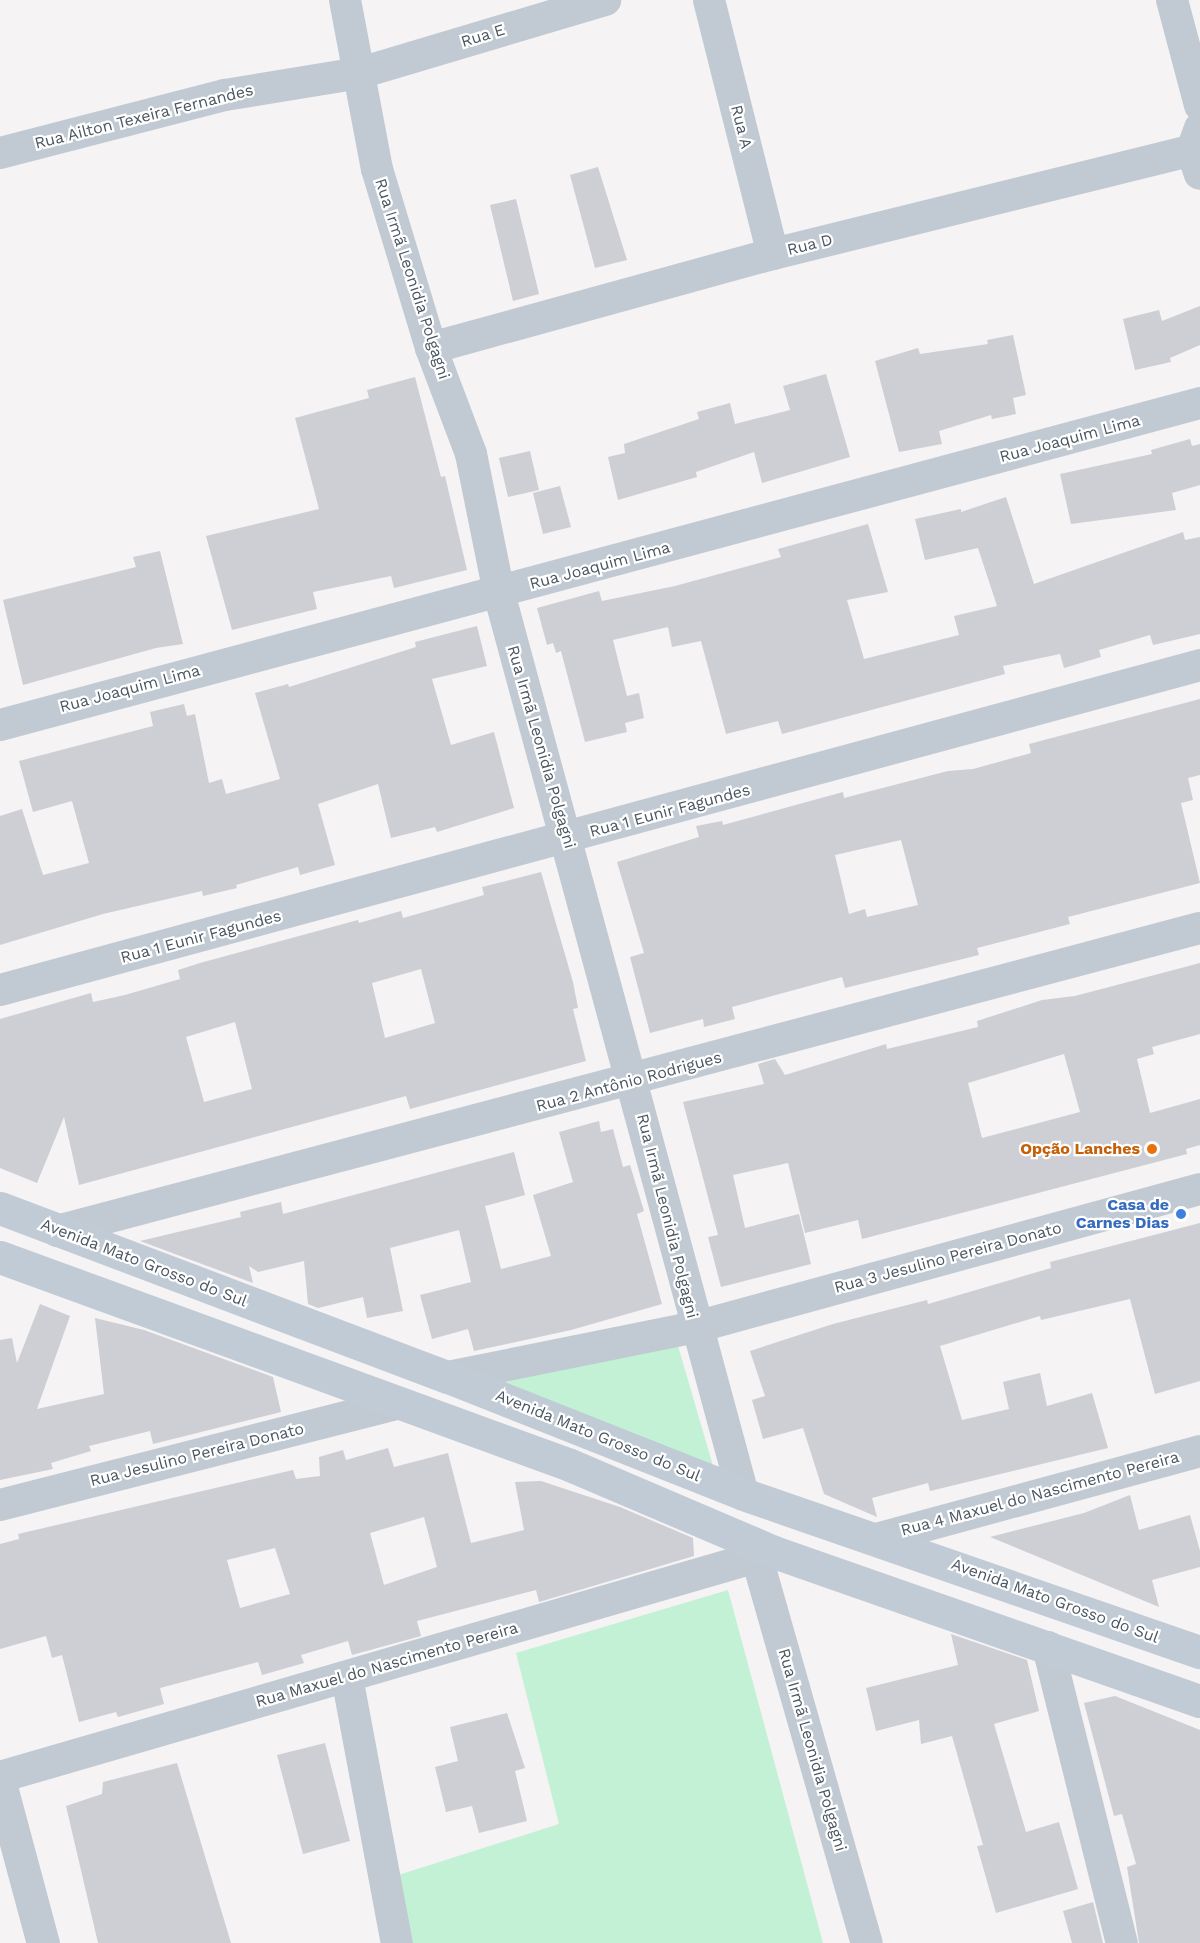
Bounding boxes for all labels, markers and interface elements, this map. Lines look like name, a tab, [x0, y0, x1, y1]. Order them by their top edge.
street label: Rua E	[459, 20, 507, 52]
street label: Rua Ailton Texeira Fernandes	[32, 80, 256, 154]
street label: Rua A	[726, 103, 756, 151]
street label: Rua Irmã Leonidia Polgagni	[370, 176, 454, 382]
street label: Rua D	[785, 230, 835, 260]
street label: Rua Joaquim Lima	[997, 411, 1143, 467]
street label: Rua Joaquim Lima	[527, 538, 673, 594]
street label: Rua Irmã Leonidia Polgagni	[503, 643, 579, 851]
street label: Rua Joaquim Lima	[57, 661, 203, 717]
street label: Rua 1 Eunir Fagundes	[587, 780, 753, 842]
street label: Rua 1 Eunir Fagundes	[118, 906, 284, 968]
street label: Rua 2 Antônio Rodrigues	[534, 1048, 724, 1116]
street label: Rua Irmã Leonidia Polgagni	[632, 1111, 702, 1321]
place label: Opção Lanches	[1020, 1139, 1140, 1159]
marker: Opção Lanches	[1145, 1142, 1159, 1156]
place label: Casa de Carnes Dias	[1076, 1195, 1169, 1233]
marker: Casa de Carnes Dias	[1174, 1207, 1188, 1221]
street label: Avenida Mato Grosso do Sul	[38, 1215, 250, 1311]
street label: Rua 3 Jesulino Pereira Donato	[832, 1218, 1064, 1298]
street label: Avenida Mato Grosso do Sul	[493, 1386, 703, 1486]
street label: Rua Jesulino Pereira Donato	[87, 1419, 307, 1491]
street label: Rua 4 Maxuel do Nascimento Pereira	[898, 1447, 1182, 1541]
street label: Avenida Mato Grosso do Sul	[948, 1554, 1162, 1648]
street label: Rua Maxuel do Nascimento Pereira	[253, 1618, 521, 1712]
street label: Rua Irmã Leonidia Polgagni	[774, 1646, 850, 1854]

